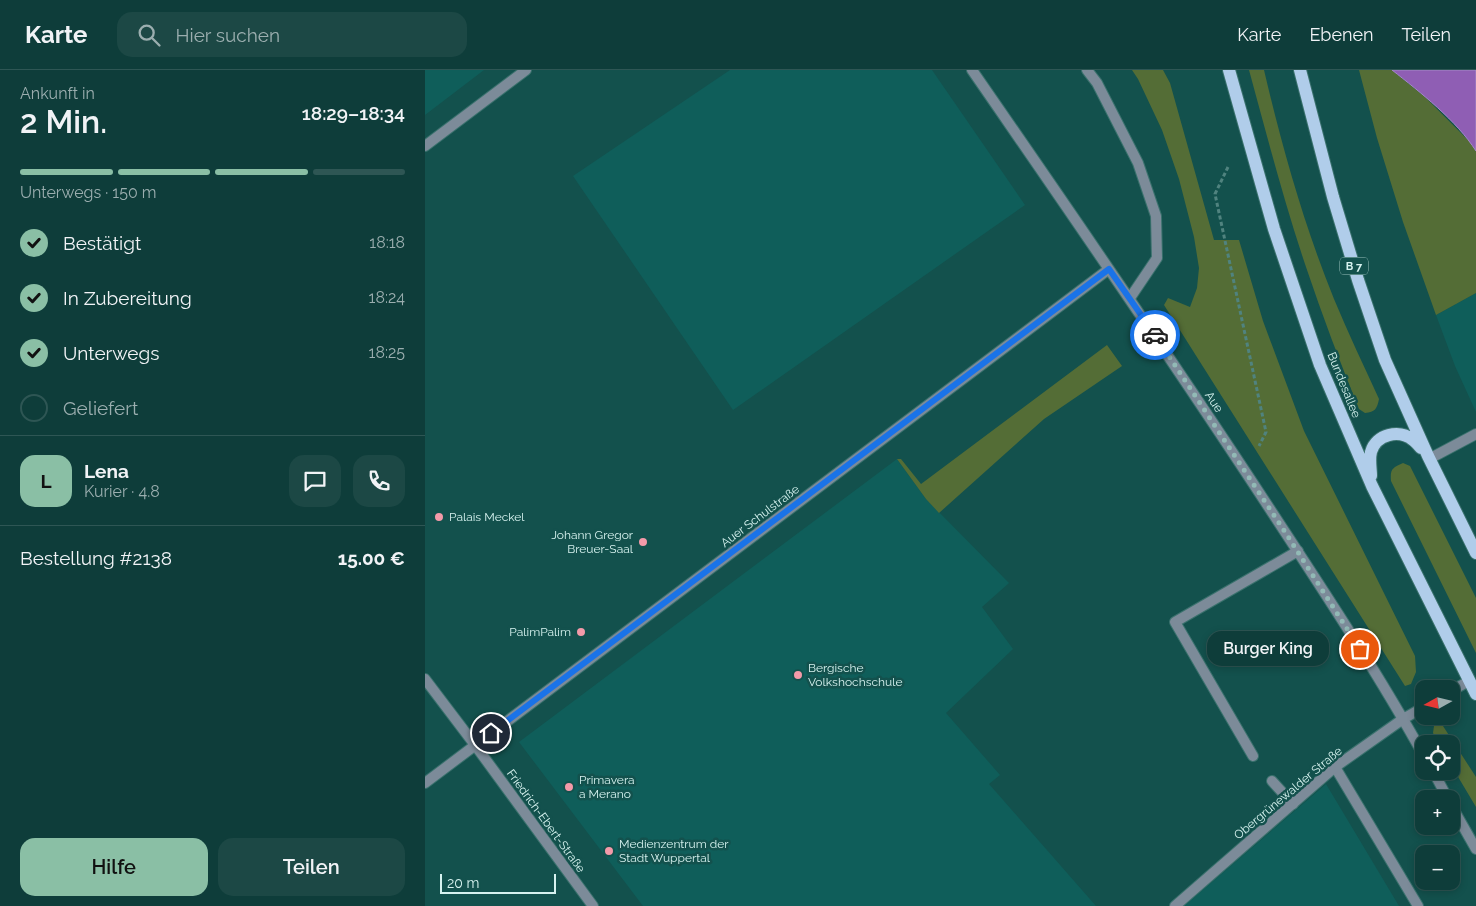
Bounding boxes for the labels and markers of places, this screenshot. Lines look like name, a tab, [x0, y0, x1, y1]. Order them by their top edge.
place label: Palais Meckel	[449, 510, 525, 524]
marker: Palais Meckel	[433, 511, 445, 523]
place label: Johann Gregor Breuer-Saal	[551, 528, 634, 556]
marker: Johann Gregor Breuer-Saal	[637, 536, 649, 548]
place label: PalimPalim	[509, 625, 571, 639]
marker: PalimPalim	[575, 626, 587, 638]
pin	[1339, 628, 1381, 670]
callout: Burger King	[1207, 632, 1330, 666]
place label: Bergische Volkshochschule	[808, 661, 902, 689]
marker: Bergische Volkshochschule	[792, 669, 804, 681]
pin	[470, 712, 512, 754]
place label: Primavera a Merano	[579, 773, 635, 801]
marker: Primavera a Merano	[563, 781, 575, 793]
place label: Medienzentrum der Stadt Wuppertal	[619, 837, 729, 865]
marker: Medienzentrum der Stadt Wuppertal	[603, 845, 615, 857]

